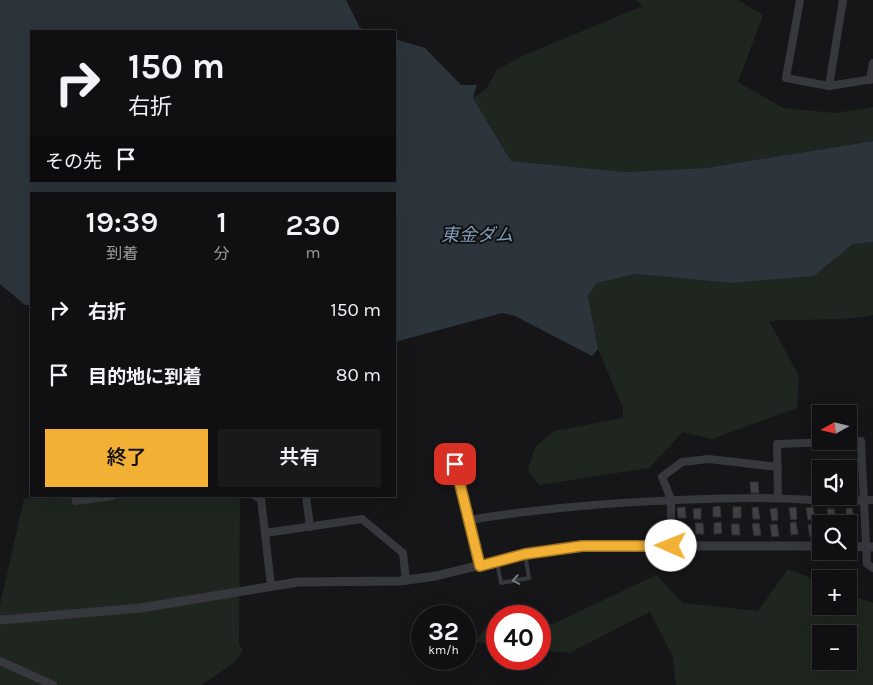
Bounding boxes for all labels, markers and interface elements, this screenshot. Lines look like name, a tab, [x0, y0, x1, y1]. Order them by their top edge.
text: 150 m	[128, 46, 225, 87]
icon: right	[45, 50, 110, 115]
text: 右折	[128, 94, 172, 120]
icon: arrive	[112, 145, 140, 173]
text: その先	[45, 151, 102, 173]
text: 19:39	[86, 204, 158, 240]
text: 1	[217, 204, 227, 240]
text: 230	[285, 207, 340, 243]
water label: 東金ダム	[441, 224, 513, 246]
text: m	[305, 243, 320, 262]
text: 到着	[106, 244, 138, 263]
text: 分	[214, 244, 230, 263]
icon: right	[45, 296, 73, 324]
text: 150 m	[330, 299, 381, 321]
text: 右折	[88, 301, 126, 323]
icon: arrive	[45, 361, 73, 389]
text: 80 m	[336, 364, 381, 386]
text: 目的地に到着	[88, 366, 202, 388]
north arrow	[812, 405, 858, 450]
map controls	[812, 405, 857, 670]
button: 終了	[45, 429, 208, 487]
button: 共有	[218, 429, 381, 487]
pin	[434, 443, 476, 485]
icon: arrive	[441, 450, 469, 478]
button: sound	[812, 460, 857, 505]
button: search	[812, 515, 857, 560]
position arrow	[644, 519, 696, 571]
button: +	[812, 570, 857, 615]
one-way arrow	[512, 574, 520, 585]
speed limit sign: 40	[486, 605, 551, 670]
text: 32	[428, 617, 459, 646]
button: −	[812, 625, 857, 670]
text: km/h	[428, 643, 459, 657]

